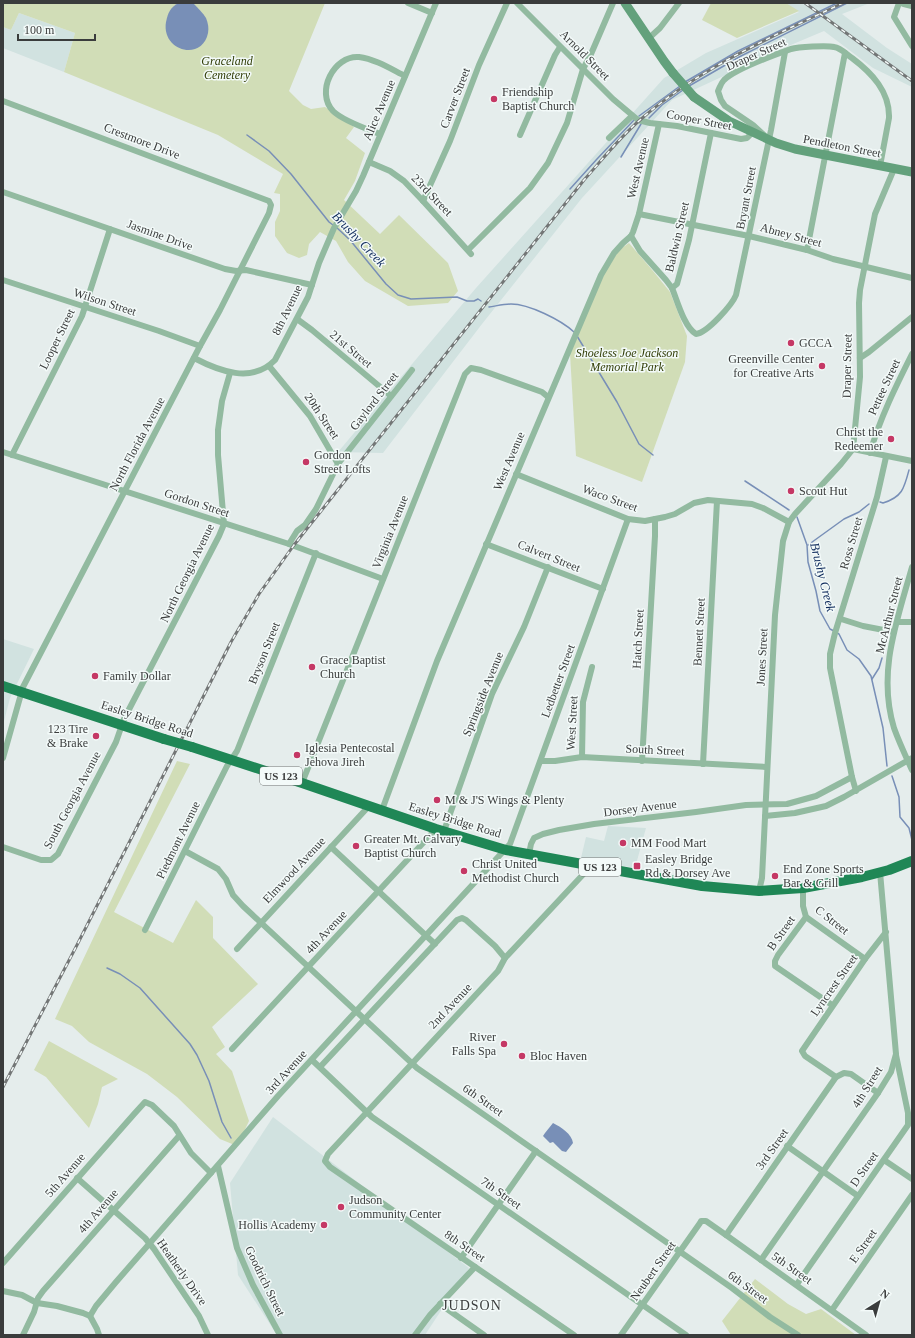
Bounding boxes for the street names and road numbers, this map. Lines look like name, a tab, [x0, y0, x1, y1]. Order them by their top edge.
street label: Arnold Street	[557, 27, 613, 83]
street label: Draper Street	[724, 34, 789, 73]
street label: Carver Street	[437, 65, 473, 130]
street label: Alice Avenue	[360, 77, 398, 143]
street label: Cooper Street	[665, 107, 734, 133]
street label: Crestmore Drive	[102, 120, 182, 162]
street label: Pendleton Street	[802, 132, 883, 161]
street label: West Avenue	[624, 136, 652, 200]
street label: Bryant Street	[733, 165, 759, 231]
street label: 23rd Street	[409, 171, 456, 219]
street label: Baldwin Street	[662, 200, 692, 273]
street label: Jasmine Drive	[125, 217, 195, 253]
street label: Abney Street	[759, 220, 824, 250]
street label: 8th Avenue	[269, 283, 305, 337]
street label: Wilson Street	[72, 285, 139, 319]
street label: Looper Street	[36, 306, 78, 372]
street label: 21st Street	[327, 327, 376, 371]
street label: Draper Street	[839, 333, 855, 398]
street label: Pettee Street	[865, 356, 903, 417]
street label: Gaylord Street	[347, 368, 402, 433]
street label: 20th Street	[302, 390, 343, 442]
street label: North Florida Avenue	[106, 395, 168, 493]
street label: West Avenue	[490, 430, 528, 492]
street label: Waco Street	[580, 482, 640, 515]
street label: Gordon Street	[163, 486, 232, 520]
street label: Virginia Avenue	[369, 493, 411, 571]
street label: Ross Street	[837, 514, 865, 571]
street label: North Georgia Avenue	[157, 521, 217, 625]
street label: Calvert Street	[516, 537, 583, 575]
street label: McArthur Street	[873, 574, 906, 655]
street label: Bennett Street	[690, 597, 708, 666]
street label: Hatch Street	[629, 608, 647, 669]
street label: Bryson Street	[245, 619, 283, 686]
street label: Jones Street	[754, 627, 771, 686]
street label: Ledbetter Street	[538, 642, 578, 720]
street label: Springside Avenue	[460, 650, 506, 738]
street label: West Street	[564, 695, 580, 751]
street label: Easley Bridge Road	[99, 698, 195, 740]
street label: South Street	[625, 741, 685, 759]
street label: South Georgia Avenue	[40, 749, 104, 851]
road number: US 123	[260, 767, 302, 785]
street label: Dorsey Avenue	[603, 797, 677, 819]
street label: Piedmont Avenue	[153, 799, 203, 881]
street label: Easley Bridge Road	[407, 799, 503, 841]
street label: Elmwood Avenue	[260, 834, 328, 906]
road number: US 123	[579, 858, 621, 876]
street label: C Street	[812, 902, 852, 938]
street label: 4th Avenue	[302, 907, 350, 957]
street label: B Street	[764, 912, 798, 953]
street label: Lyncrest Street	[808, 951, 861, 1019]
street label: 2nd Avenue	[426, 980, 474, 1032]
street label: 3rd Avenue	[262, 1047, 310, 1097]
street label: 4th Street	[849, 1063, 886, 1110]
street label: 6th Street	[460, 1081, 507, 1119]
street label: 3rd Street	[753, 1125, 792, 1172]
street label: D Street	[847, 1148, 881, 1189]
street label: 5th Avenue	[42, 1150, 88, 1200]
street label: 7th Street	[478, 1174, 525, 1212]
street label: 4th Avenue	[75, 1186, 121, 1236]
street label: E Street	[846, 1226, 880, 1266]
street label: 8th Street	[442, 1227, 489, 1265]
street label: Heatherly Drive	[154, 1236, 210, 1308]
street label: Neubert Street	[627, 1238, 679, 1304]
street label: Goodrich Street	[242, 1244, 288, 1319]
street label: 5th Street	[769, 1249, 816, 1287]
street label: 6th Street	[725, 1268, 771, 1307]

